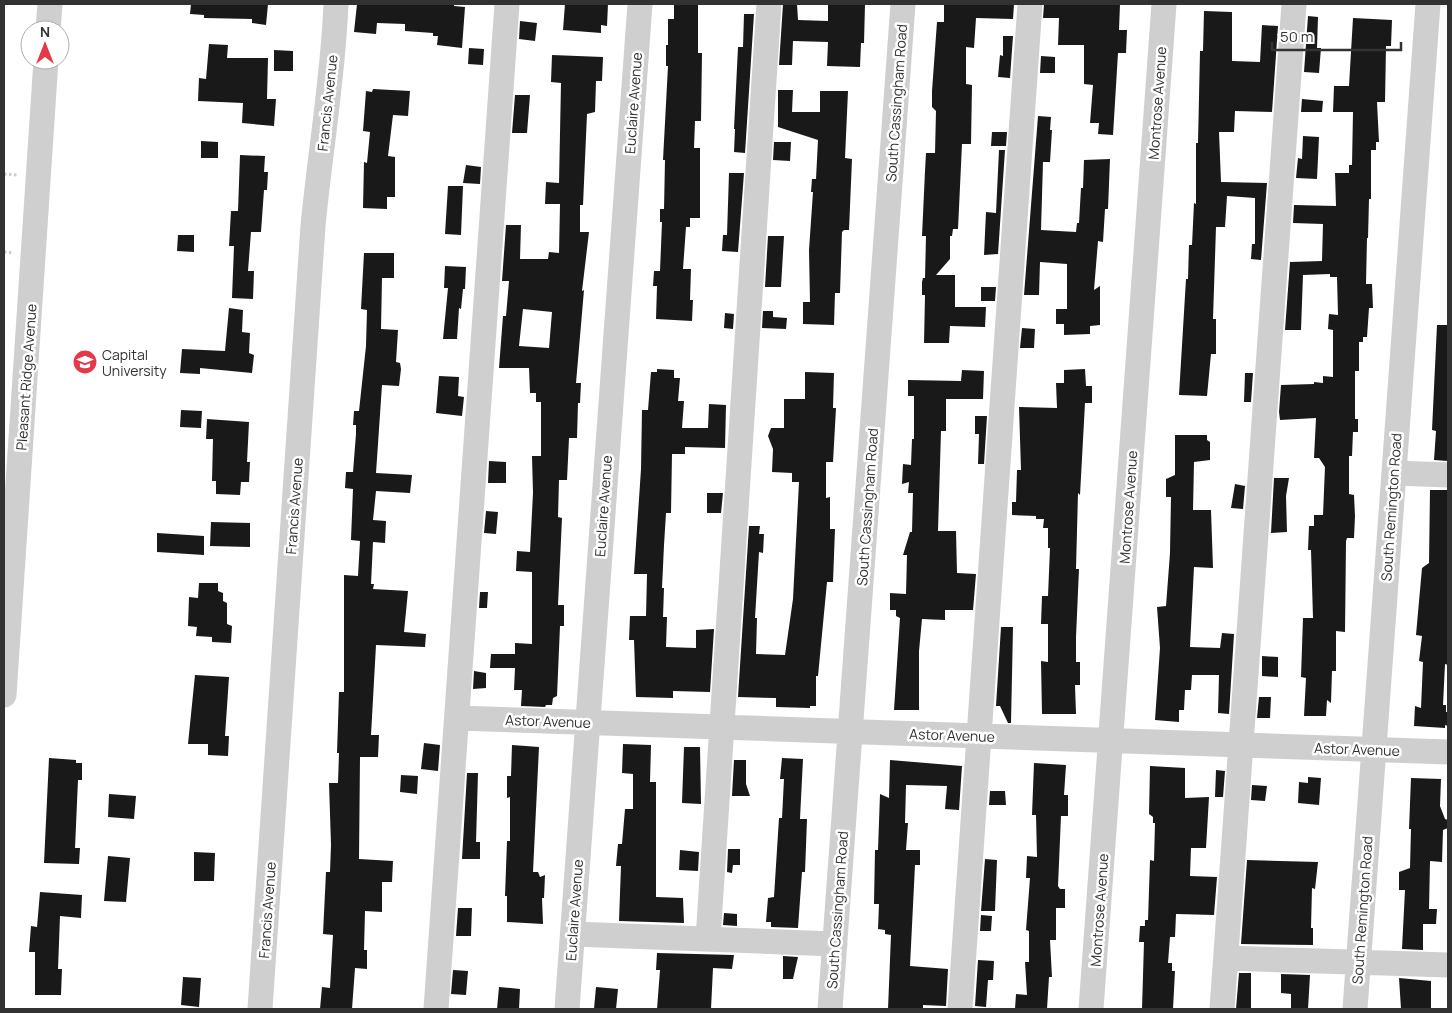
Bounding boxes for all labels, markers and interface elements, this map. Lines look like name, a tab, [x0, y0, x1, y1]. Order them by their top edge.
north arrow	[20, 20, 70, 70]
scale bar	[1272, 20, 1401, 52]
text: N	[40, 22, 50, 41]
street label: South Cassingham Road	[881, 23, 911, 183]
text: 50 m	[1280, 26, 1314, 47]
street label: Montrose Avenue	[1144, 46, 1170, 160]
street label: Euclaire Avenue	[620, 51, 646, 155]
street label: Francis Avenue	[312, 54, 342, 152]
street label: Pleasant Ridge Avenue	[11, 303, 41, 451]
place label: Capital University	[102, 345, 167, 380]
school or university icon: Capital University	[72, 349, 98, 375]
street label: South Cassingham Road	[852, 427, 882, 587]
street label: South Remington Road	[1376, 432, 1406, 582]
street label: Montrose Avenue	[1115, 450, 1141, 564]
street label: Euclaire Avenue	[590, 454, 616, 558]
street label: Francis Avenue	[281, 457, 307, 555]
street label: Astor Avenue	[505, 710, 591, 732]
street label: Astor Avenue	[909, 724, 995, 746]
street label: Astor Avenue	[1314, 738, 1400, 760]
street label: South Cassingham Road	[822, 830, 852, 990]
street label: South Remington Road	[1347, 835, 1377, 985]
street label: Montrose Avenue	[1086, 853, 1112, 967]
street label: Euclaire Avenue	[561, 858, 587, 962]
street label: Francis Avenue	[254, 861, 280, 959]

